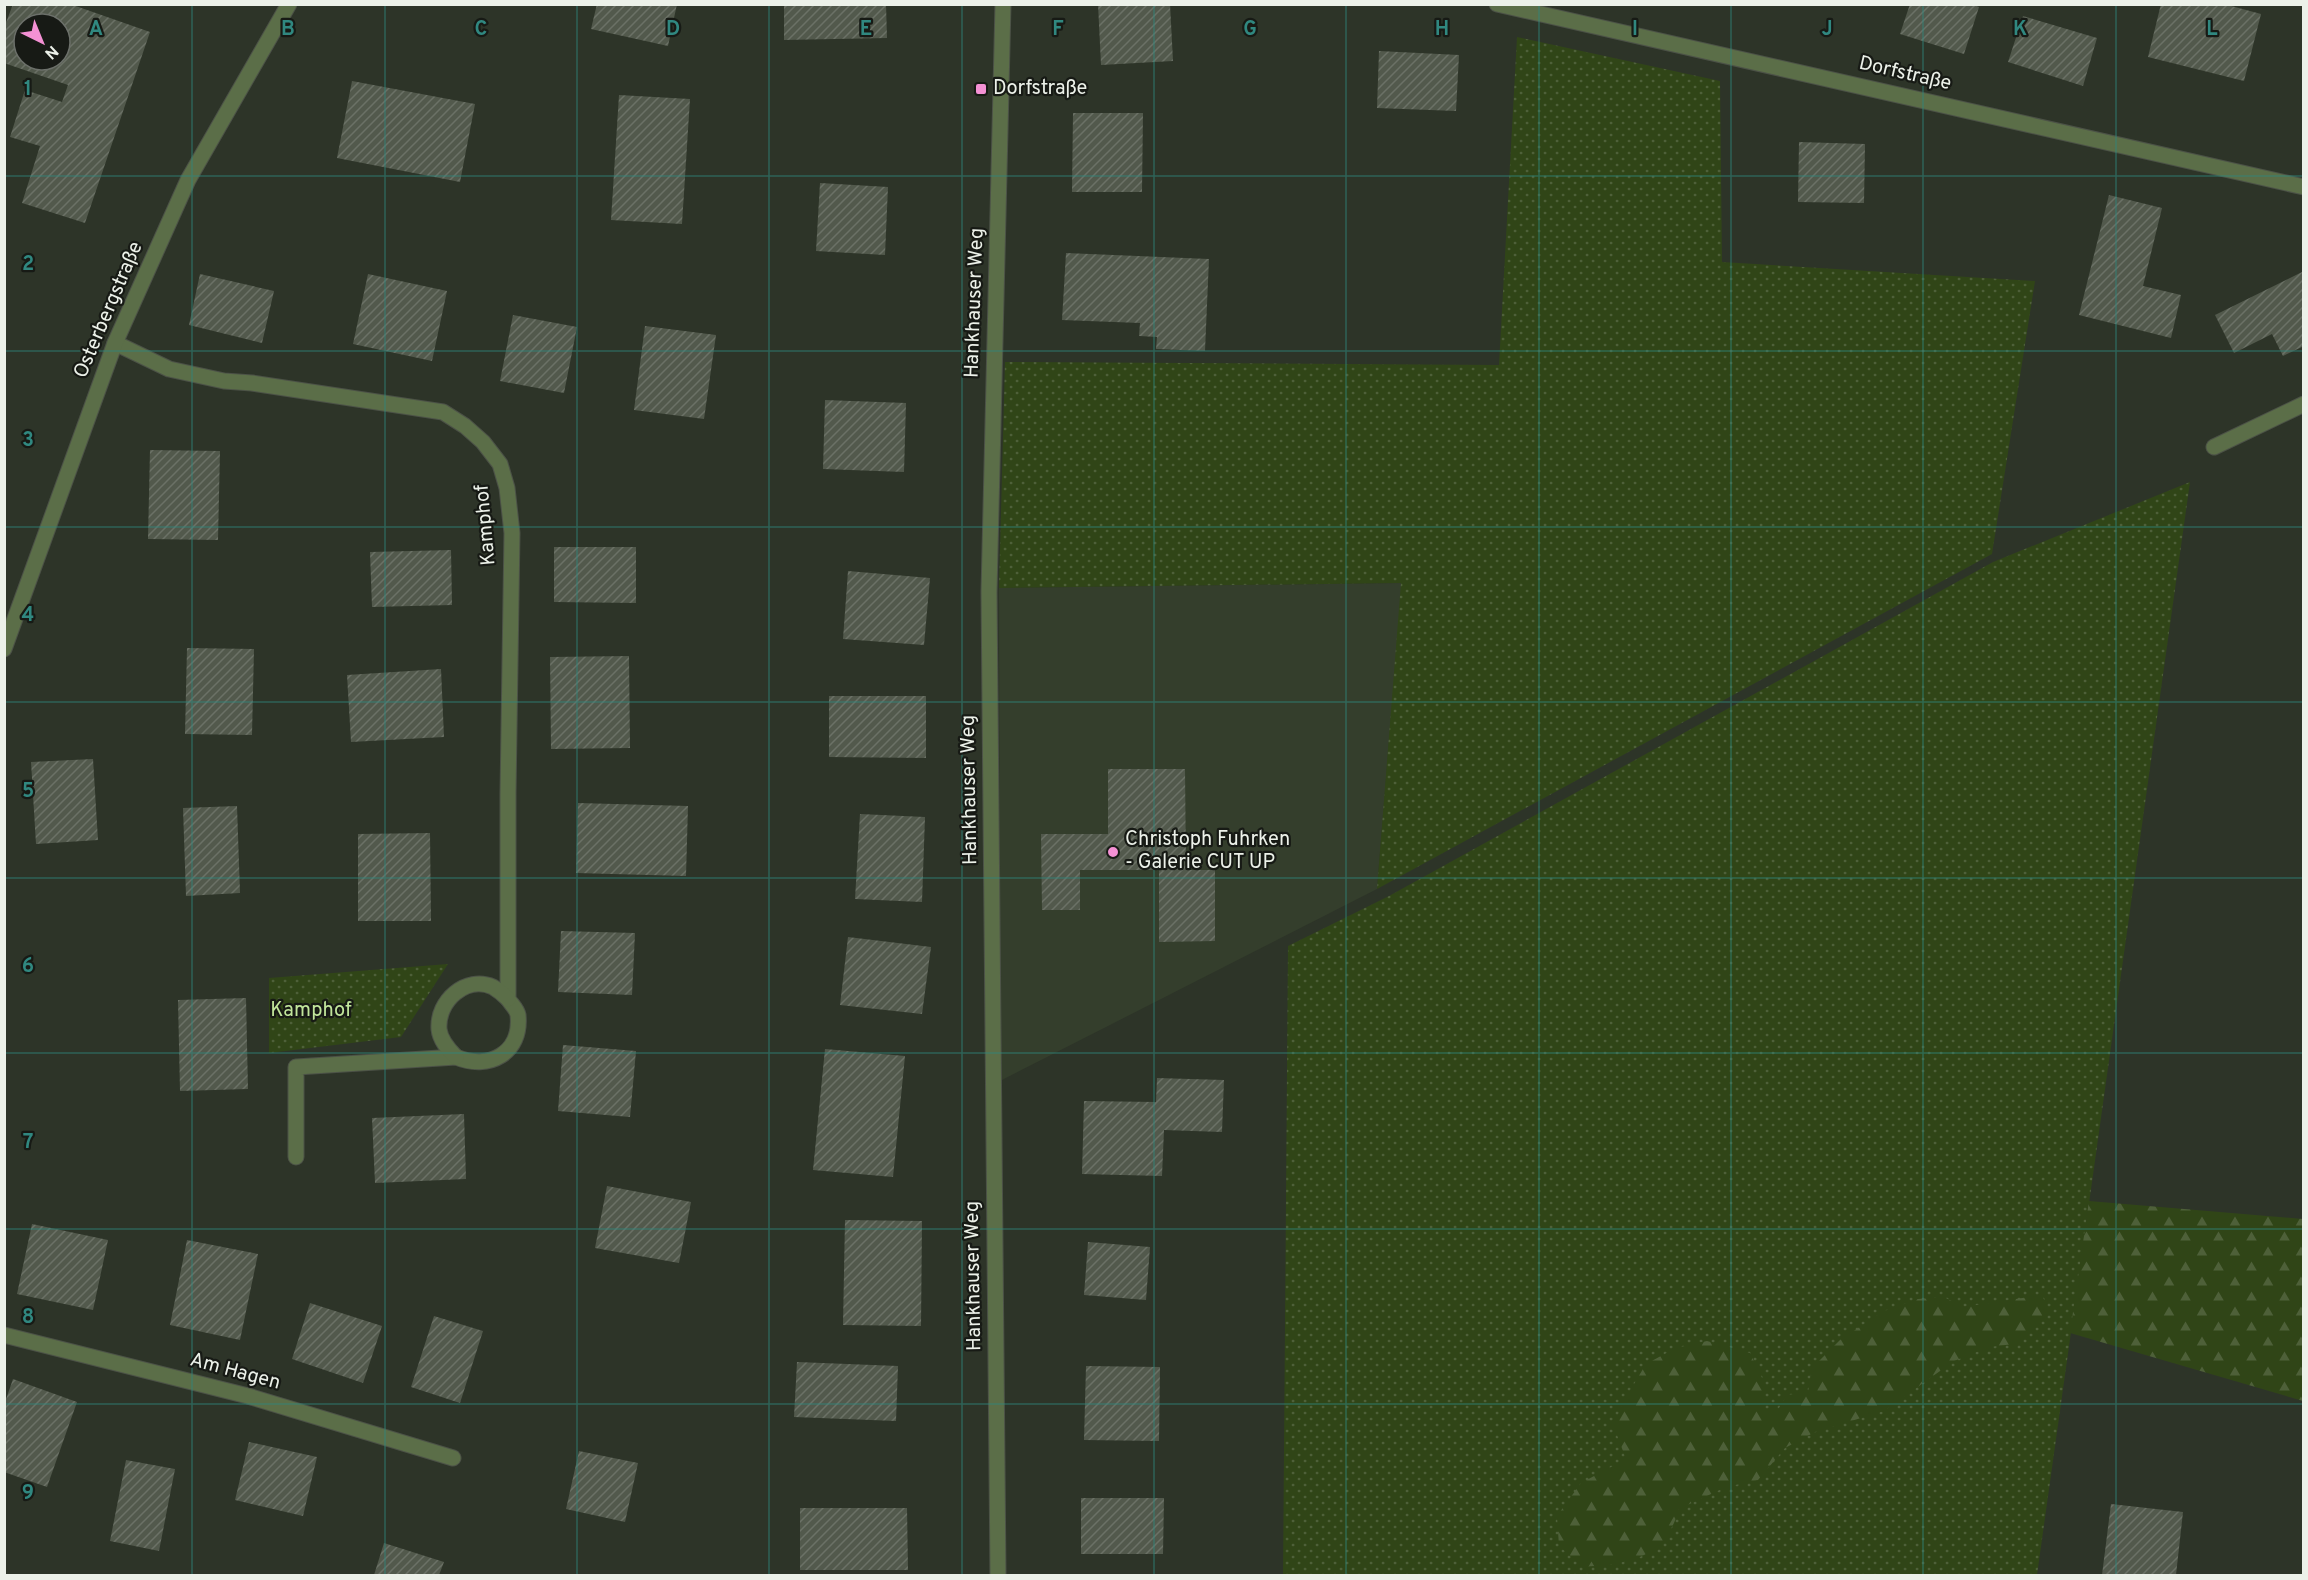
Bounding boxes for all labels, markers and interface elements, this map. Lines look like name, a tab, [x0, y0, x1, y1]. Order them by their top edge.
north arrow	[12, 12, 72, 72]
text: A	[89, 17, 103, 43]
text: B	[281, 17, 295, 43]
text: C	[475, 17, 487, 43]
text: D	[666, 17, 680, 43]
text: E	[860, 17, 872, 43]
text: F	[1052, 17, 1064, 43]
text: G	[1243, 17, 1257, 43]
text: H	[1435, 17, 1449, 43]
text: I	[1632, 17, 1638, 43]
text: J	[1821, 17, 1833, 43]
text: K	[2013, 17, 2027, 43]
text: L	[2206, 17, 2218, 43]
text: N	[40, 40, 62, 63]
street label: Dorfstraße	[1856, 51, 1954, 97]
place label: Dorfstraße	[993, 76, 1087, 102]
text: 1	[24, 77, 32, 103]
marker: Dorfstraße	[974, 82, 988, 96]
street label: Hankhauser Weg	[959, 227, 991, 379]
street label: Osterbergstraße	[69, 238, 149, 382]
text: 2	[22, 252, 34, 278]
text: 3	[22, 428, 34, 454]
street label: Kamphof	[469, 483, 502, 567]
text: 4	[22, 603, 34, 629]
street label: Hankhauser Weg	[956, 715, 984, 865]
text: 5	[22, 779, 34, 805]
place label: Christoph Fuhrken - Galerie CUT UP	[1125, 827, 1290, 876]
marker: Christoph Fuhrken - Galerie CUT UP	[1106, 845, 1120, 859]
text: 6	[22, 954, 34, 980]
park label: Kamphof	[270, 998, 352, 1024]
text: 7	[23, 1130, 33, 1156]
street label: Hankhauser Weg	[960, 1201, 988, 1351]
text: 8	[22, 1305, 34, 1331]
street label: Am Hagen	[187, 1347, 283, 1397]
text: 9	[22, 1481, 34, 1507]

